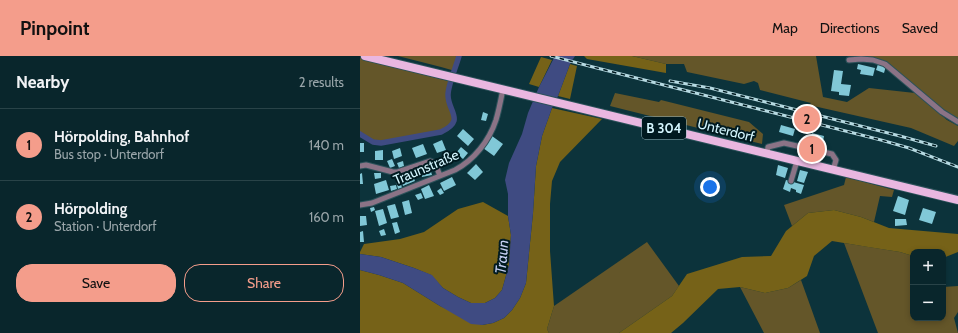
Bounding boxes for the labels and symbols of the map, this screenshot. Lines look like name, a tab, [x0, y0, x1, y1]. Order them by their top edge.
pin: 2	[794, 104, 820, 134]
street label: Unterdorf	[696, 114, 757, 146]
road number: B 304	[642, 117, 686, 139]
pin: 1	[799, 134, 825, 164]
street label: Traunstraße	[391, 145, 461, 189]
your location	[700, 177, 720, 197]
water label: Traun	[492, 239, 512, 275]

